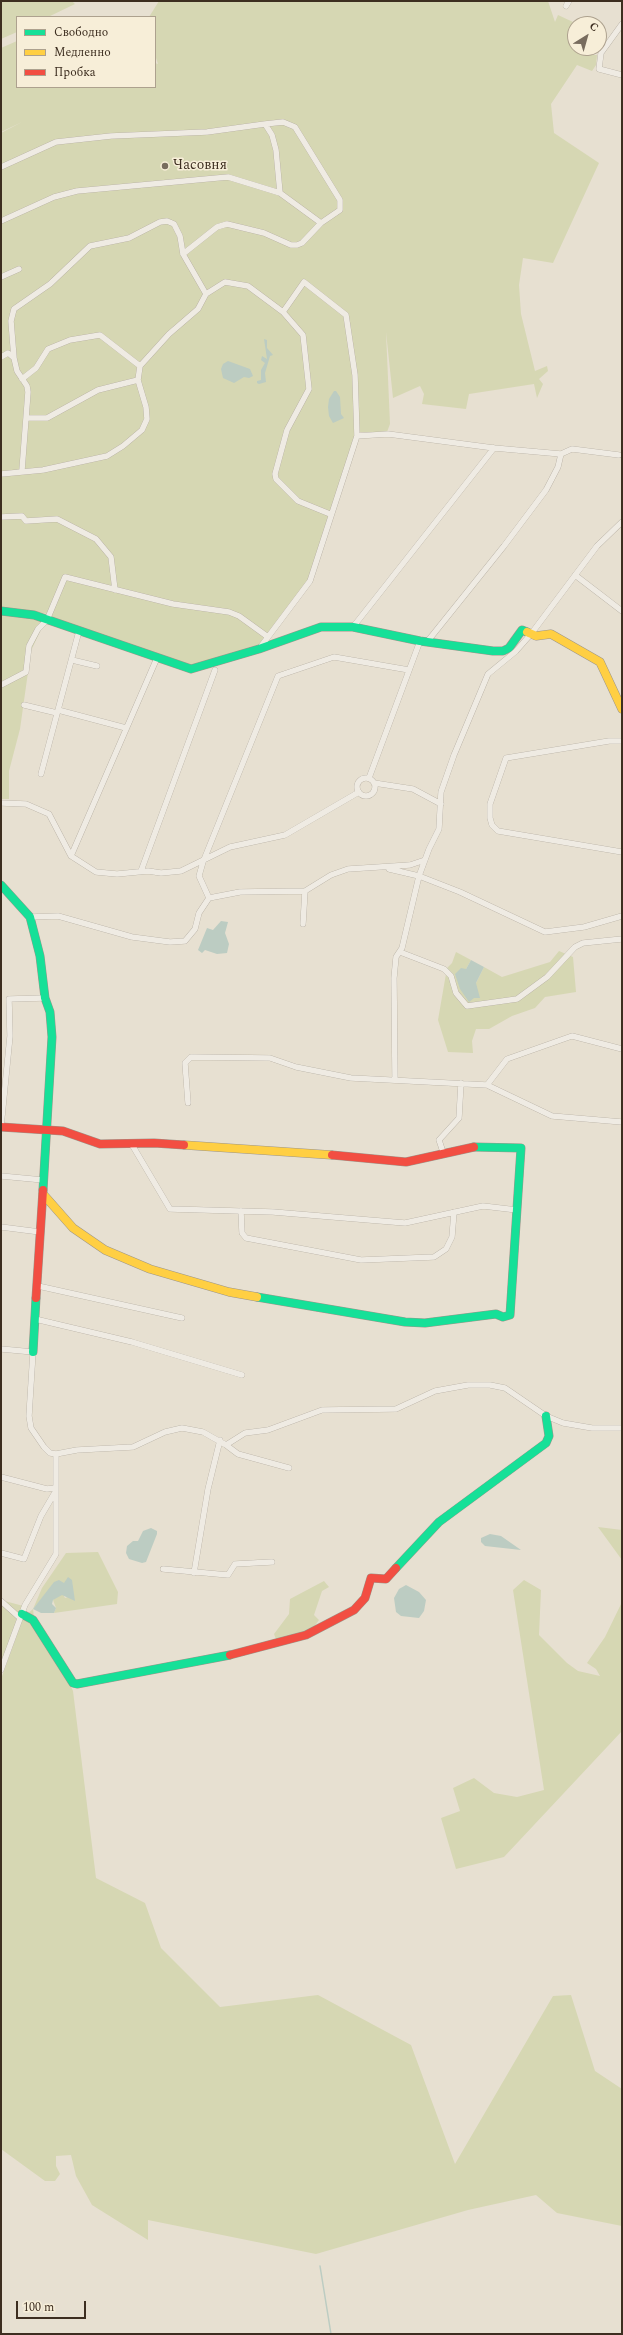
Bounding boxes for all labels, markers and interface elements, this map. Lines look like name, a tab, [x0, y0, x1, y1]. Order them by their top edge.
legend	[16, 16, 156, 88]
north arrow	[567, 16, 607, 56]
text: С	[586, 18, 602, 36]
text: Свободно	[54, 23, 108, 42]
text: Медленно	[54, 43, 111, 62]
text: Пробка	[54, 63, 96, 82]
place label: Часовня	[173, 158, 227, 174]
marker: Часовня	[160, 161, 170, 171]
scale bar	[18, 2293, 88, 2319]
text: 100 m	[23, 2298, 54, 2317]

